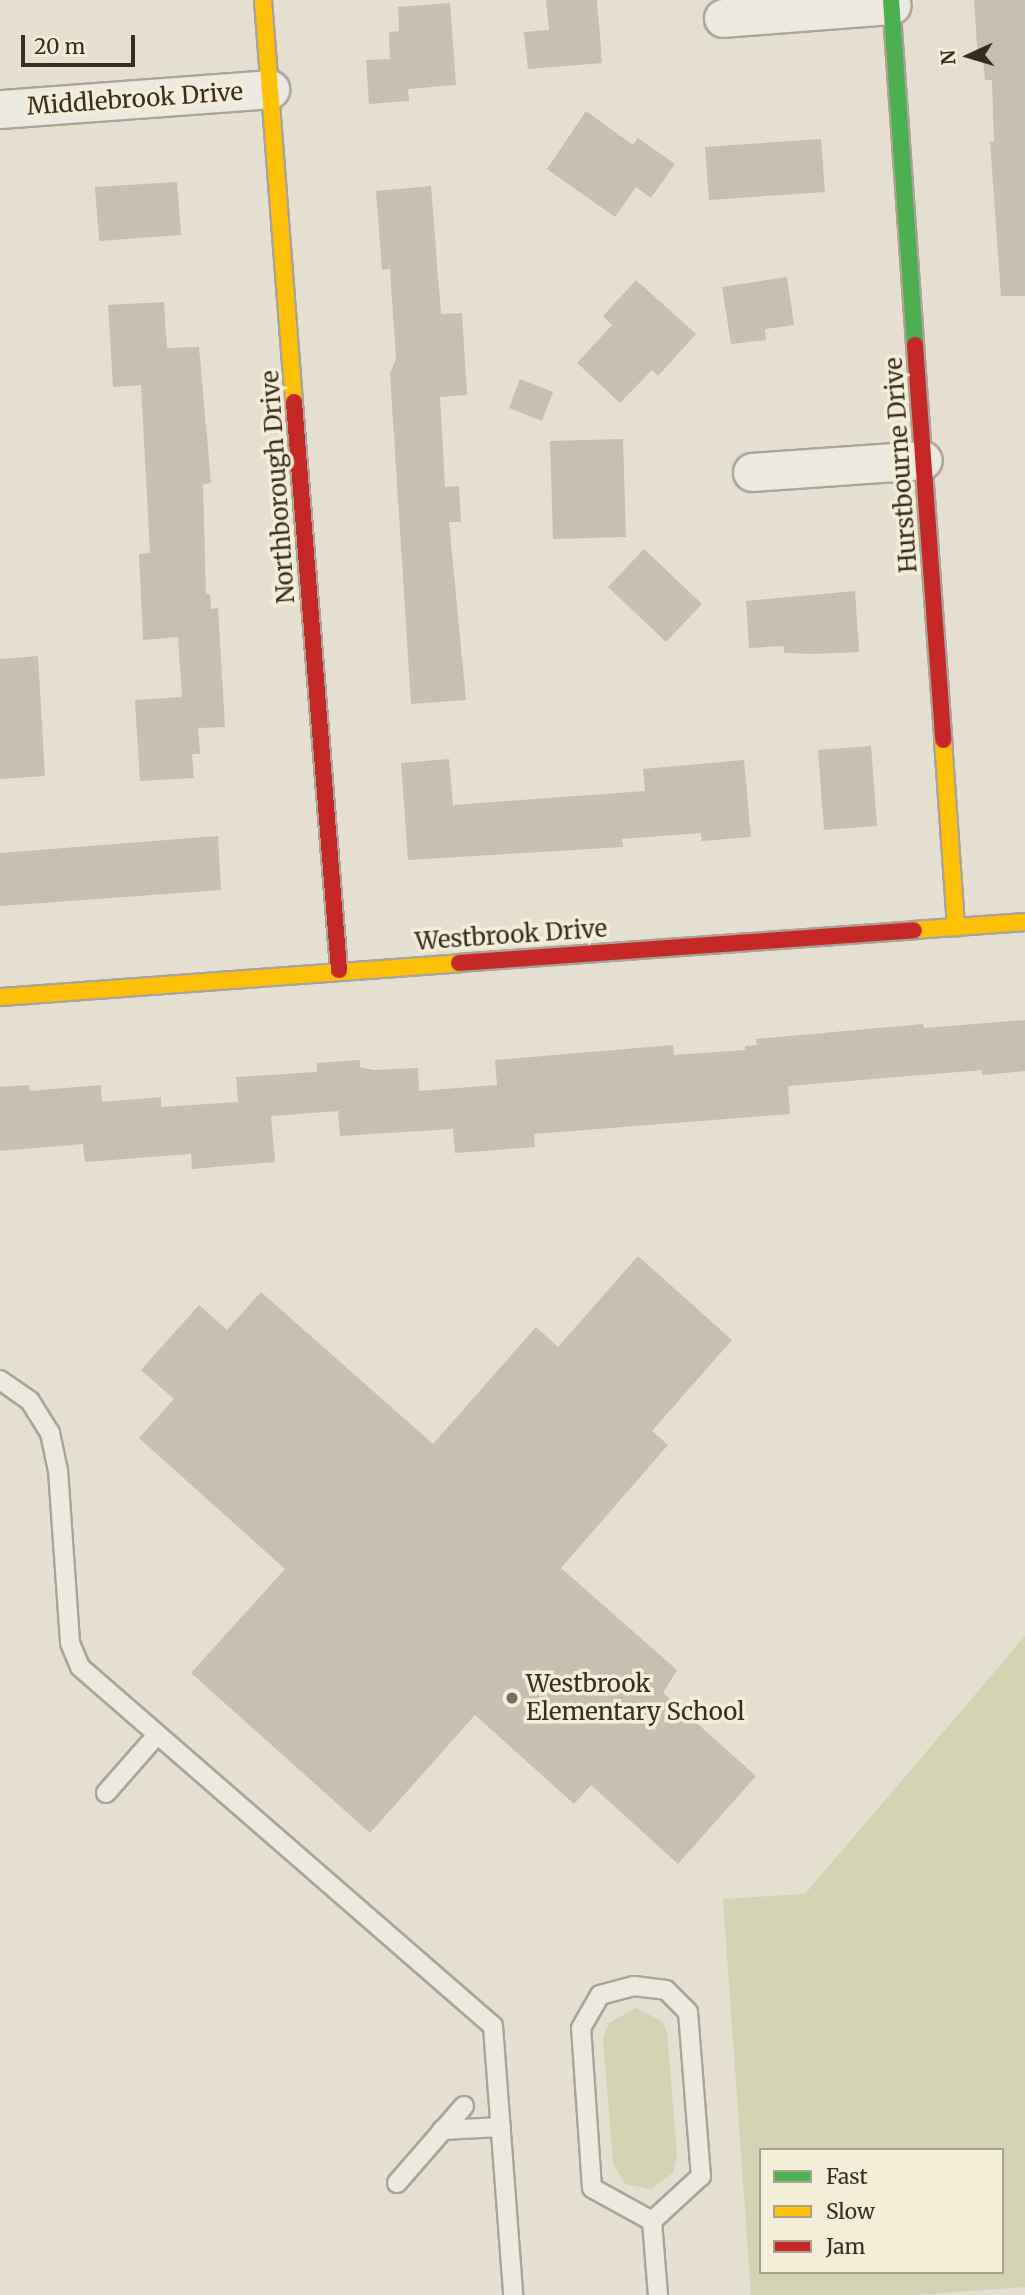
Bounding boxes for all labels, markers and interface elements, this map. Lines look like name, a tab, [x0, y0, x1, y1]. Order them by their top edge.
scale bar	[24, 21, 138, 65]
north arrow	[934, 21, 1004, 91]
text: 20 m	[34, 33, 85, 60]
text: N	[936, 49, 961, 66]
street label: Middlebrook Drive	[26, 77, 244, 121]
street label: Hurstbourne Drive	[879, 356, 923, 574]
street label: Northborough Drive	[255, 369, 301, 605]
street label: Westbrook Drive	[414, 914, 608, 956]
place label: Westbrook Elementary School	[526, 1670, 745, 1726]
marker: Westbrook Elementary School	[504, 1690, 520, 1706]
legend	[759, 2148, 1004, 2274]
text: Fast	[826, 2163, 868, 2190]
text: Slow	[826, 2198, 875, 2225]
text: Jam	[826, 2233, 865, 2260]

